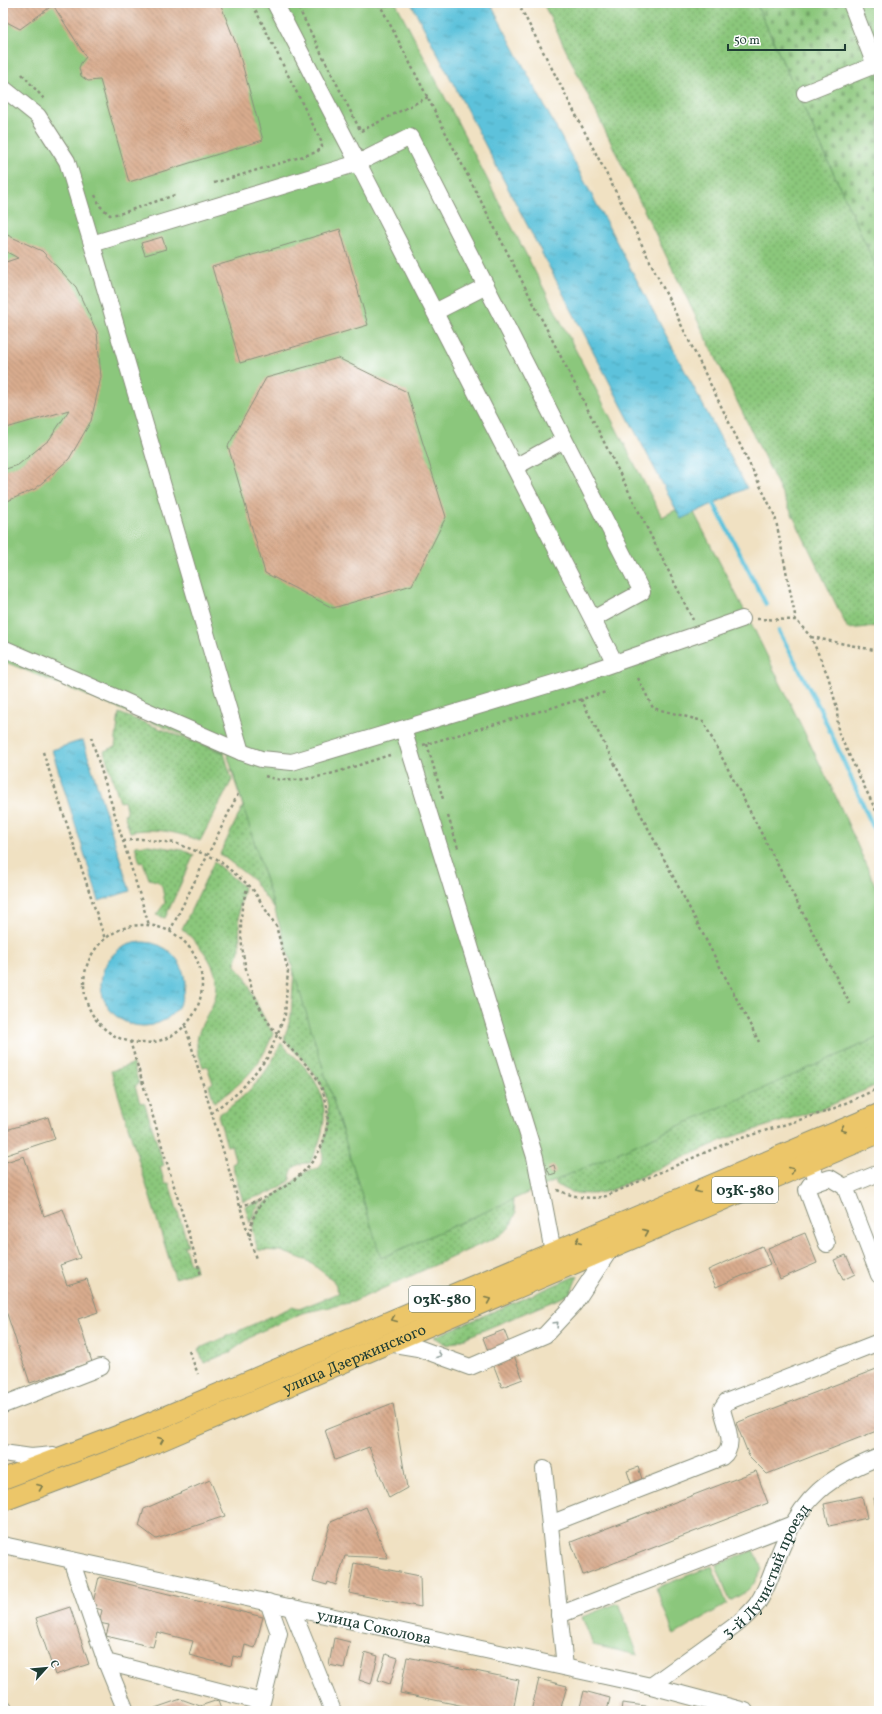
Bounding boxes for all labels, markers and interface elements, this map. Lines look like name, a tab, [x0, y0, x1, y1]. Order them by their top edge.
scale bar	[728, 26, 845, 52]
text: 50 m	[734, 33, 760, 49]
one-way arrow	[840, 1124, 847, 1132]
one-way arrow	[787, 1167, 795, 1175]
road number: 03К-580	[712, 1177, 778, 1203]
one-way arrow	[694, 1186, 701, 1194]
one-way arrow	[643, 1229, 650, 1237]
one-way arrow	[574, 1237, 581, 1245]
road number: 03К-580	[409, 1286, 475, 1312]
one-way arrow	[483, 1297, 491, 1305]
one-way arrow	[390, 1314, 398, 1322]
street label: улица Дзержинского	[279, 1319, 430, 1400]
one-way arrow	[551, 1321, 558, 1329]
one-way arrow	[435, 1351, 442, 1359]
one-way arrow	[157, 1437, 164, 1445]
one-way arrow	[36, 1484, 43, 1492]
street label: 3-й Лучистый проезд	[718, 1500, 816, 1645]
street label: улица Соколова	[314, 1605, 433, 1651]
north arrow	[26, 1648, 66, 1688]
text: С	[45, 1658, 62, 1671]

